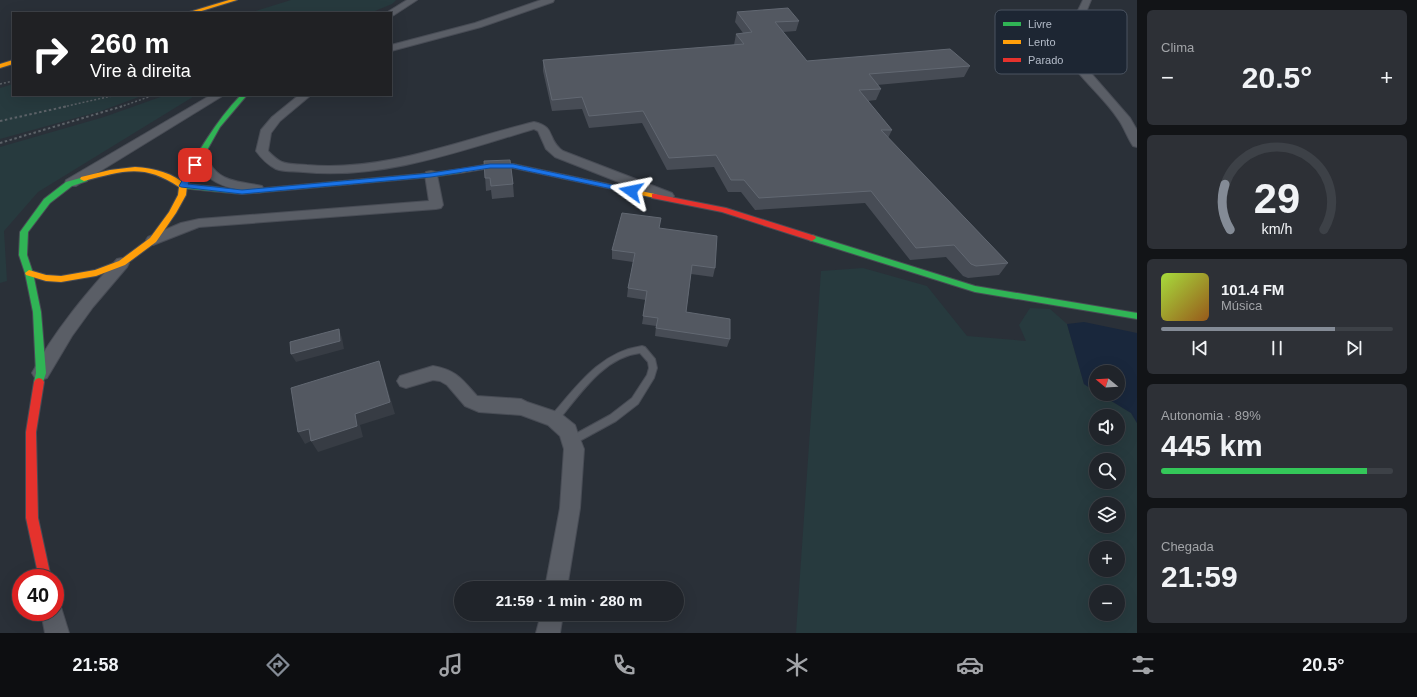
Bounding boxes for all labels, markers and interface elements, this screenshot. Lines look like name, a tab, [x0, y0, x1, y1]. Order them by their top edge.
legend	[995, 10, 1127, 74]
text: Livre	[1028, 18, 1052, 30]
icon: right	[24, 28, 76, 80]
text: 260 m	[90, 28, 169, 59]
text: Lento	[1028, 36, 1056, 48]
text: Clima	[1161, 40, 1194, 55]
text: Parado	[1028, 54, 1063, 66]
text: Vire à direita	[90, 61, 191, 81]
text: 20.5°	[1242, 61, 1312, 94]
text: −	[1161, 65, 1174, 90]
text: +	[1380, 65, 1393, 90]
pin	[178, 148, 212, 182]
icon: arrive	[184, 154, 206, 176]
position arrow	[610, 170, 652, 212]
text: 29	[1254, 175, 1300, 222]
text: km/h	[1262, 220, 1293, 236]
text: 101.4 FM	[1221, 281, 1284, 298]
text: Música	[1221, 298, 1262, 313]
icon: previous	[1189, 337, 1211, 359]
icon: pause	[1266, 337, 1288, 359]
icon: next	[1343, 337, 1365, 359]
north arrow	[1089, 365, 1125, 401]
map controls	[1089, 365, 1125, 621]
text: Autonomia · 89%	[1161, 408, 1261, 423]
button: sound	[1089, 409, 1125, 445]
text: 445 km	[1161, 429, 1263, 462]
button: search	[1089, 453, 1125, 489]
button: layers	[1089, 497, 1125, 533]
text: Chegada	[1161, 539, 1214, 554]
button: +	[1089, 541, 1125, 577]
text: 21:59	[1161, 560, 1238, 593]
speed limit sign: 40	[12, 569, 64, 621]
button: −	[1089, 585, 1125, 621]
text: 21:59 · 1 min · 280 m	[496, 592, 642, 609]
icon: directions	[264, 651, 292, 679]
icon: music	[437, 651, 465, 679]
icon: phone	[610, 651, 638, 679]
icon: climate	[783, 651, 811, 679]
icon: car	[956, 651, 984, 679]
icon: filters	[1129, 651, 1157, 679]
text: 21:58	[73, 655, 119, 675]
text: 20.5°	[1302, 655, 1344, 675]

